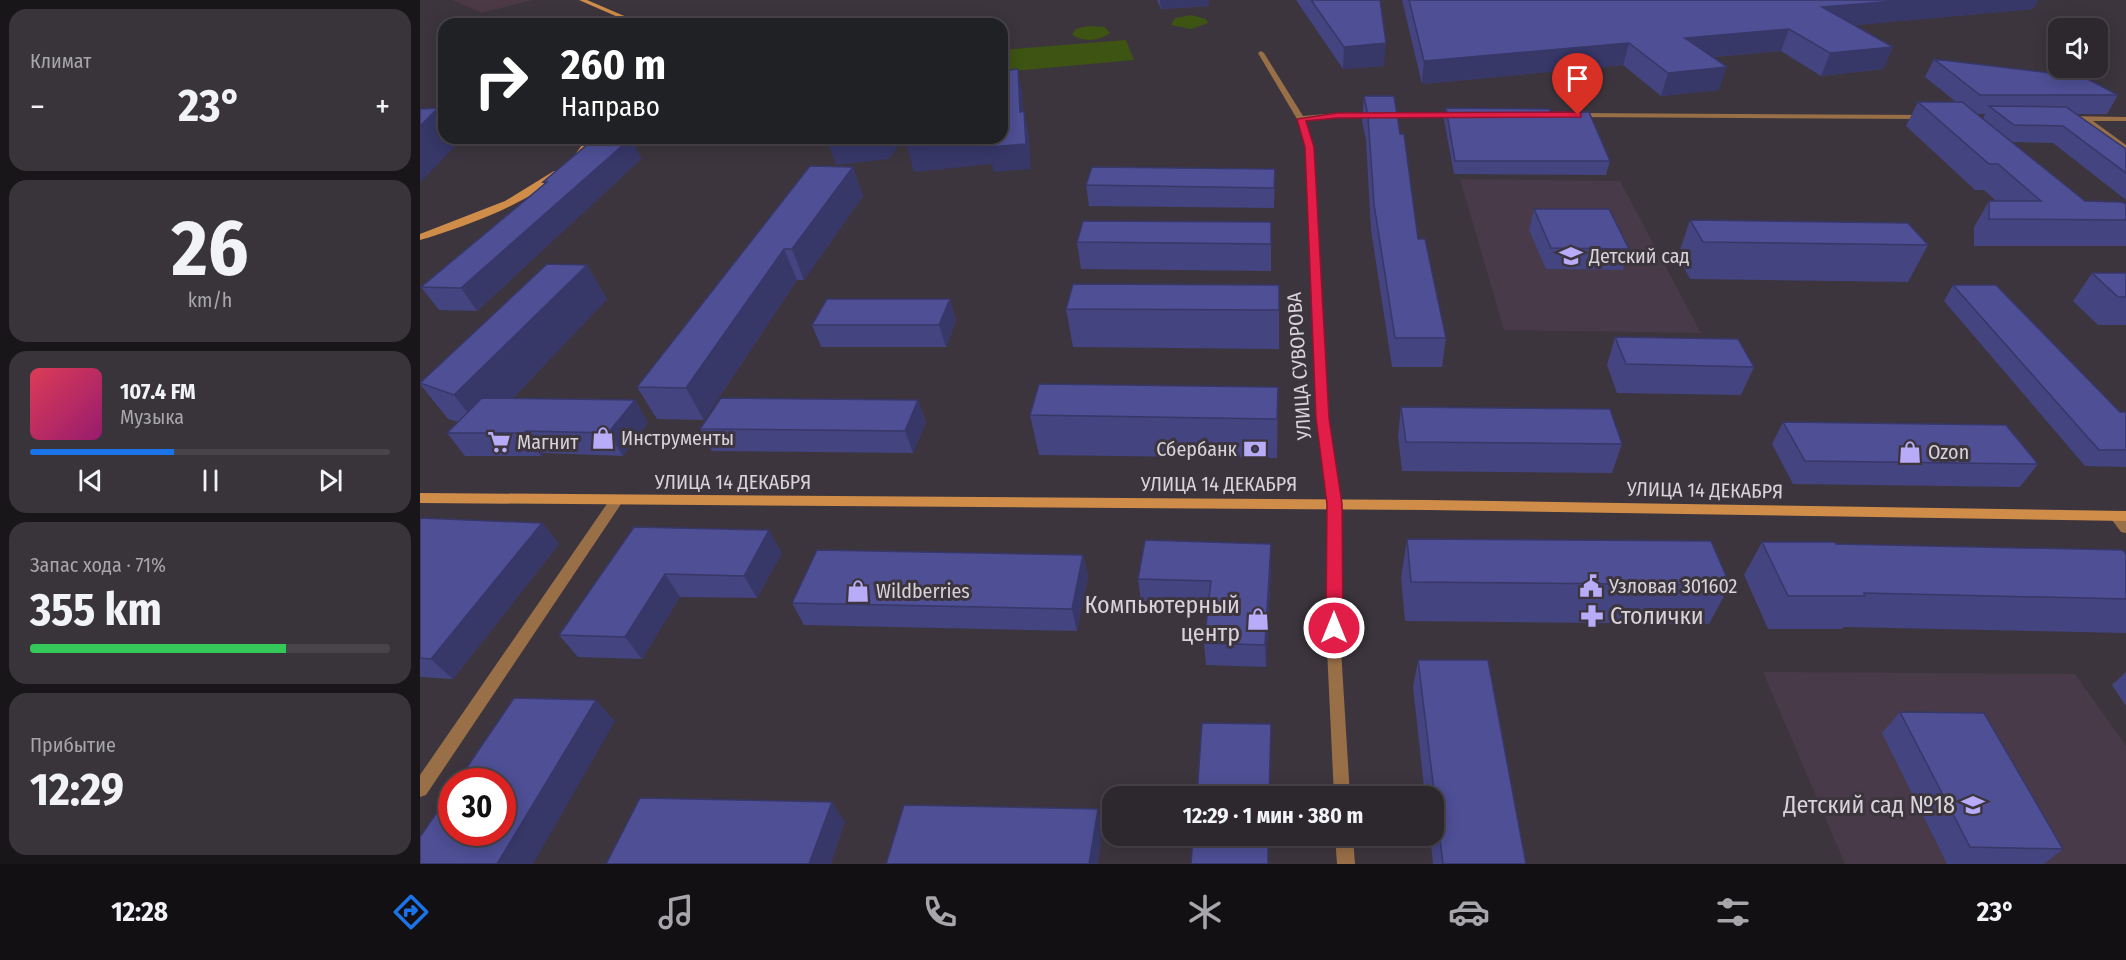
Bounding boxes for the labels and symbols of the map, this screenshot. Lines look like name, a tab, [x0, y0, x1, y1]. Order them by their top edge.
pin	[1552, 53, 1603, 115]
school or university icon: Детский сад	[1558, 243, 1584, 269]
place label: Детский сад	[1588, 244, 1690, 268]
street label: УЛИЦА СУВОРОВА	[1282, 291, 1316, 442]
shop icon: Инструменты	[590, 425, 616, 451]
place label: Инструменты	[621, 426, 734, 450]
supermarket icon: Магнит	[486, 429, 512, 455]
place label: Магнит	[517, 430, 579, 454]
bank icon: Сбербанк	[1242, 436, 1268, 462]
place label: Сбербанк	[1156, 437, 1238, 461]
shop icon: Ozon	[1897, 439, 1923, 465]
place label: Ozon	[1928, 440, 1969, 464]
street label: УЛИЦА 14 ДЕКАБРЯ	[654, 470, 811, 494]
street label: УЛИЦА 14 ДЕКАБРЯ	[1140, 472, 1297, 496]
street label: УЛИЦА 14 ДЕКАБРЯ	[1626, 477, 1783, 503]
public building icon: Узловая 301602	[1578, 573, 1604, 599]
place label: Узловая 301602	[1608, 574, 1738, 598]
shop icon: Wildberries	[845, 578, 871, 604]
place label: Wildberries	[876, 579, 970, 603]
place label: Компьютерный центр	[1085, 591, 1240, 647]
position arrow	[1302, 596, 1366, 660]
place label: Столички	[1610, 602, 1704, 630]
pharmacy icon: Столички	[1579, 603, 1605, 629]
shop icon: Компьютерный центр	[1245, 606, 1271, 632]
speed limit sign: 30	[438, 768, 516, 846]
place label: Детский сад №18	[1782, 791, 1955, 819]
school or university icon: Детский сад №18	[1960, 792, 1986, 818]

